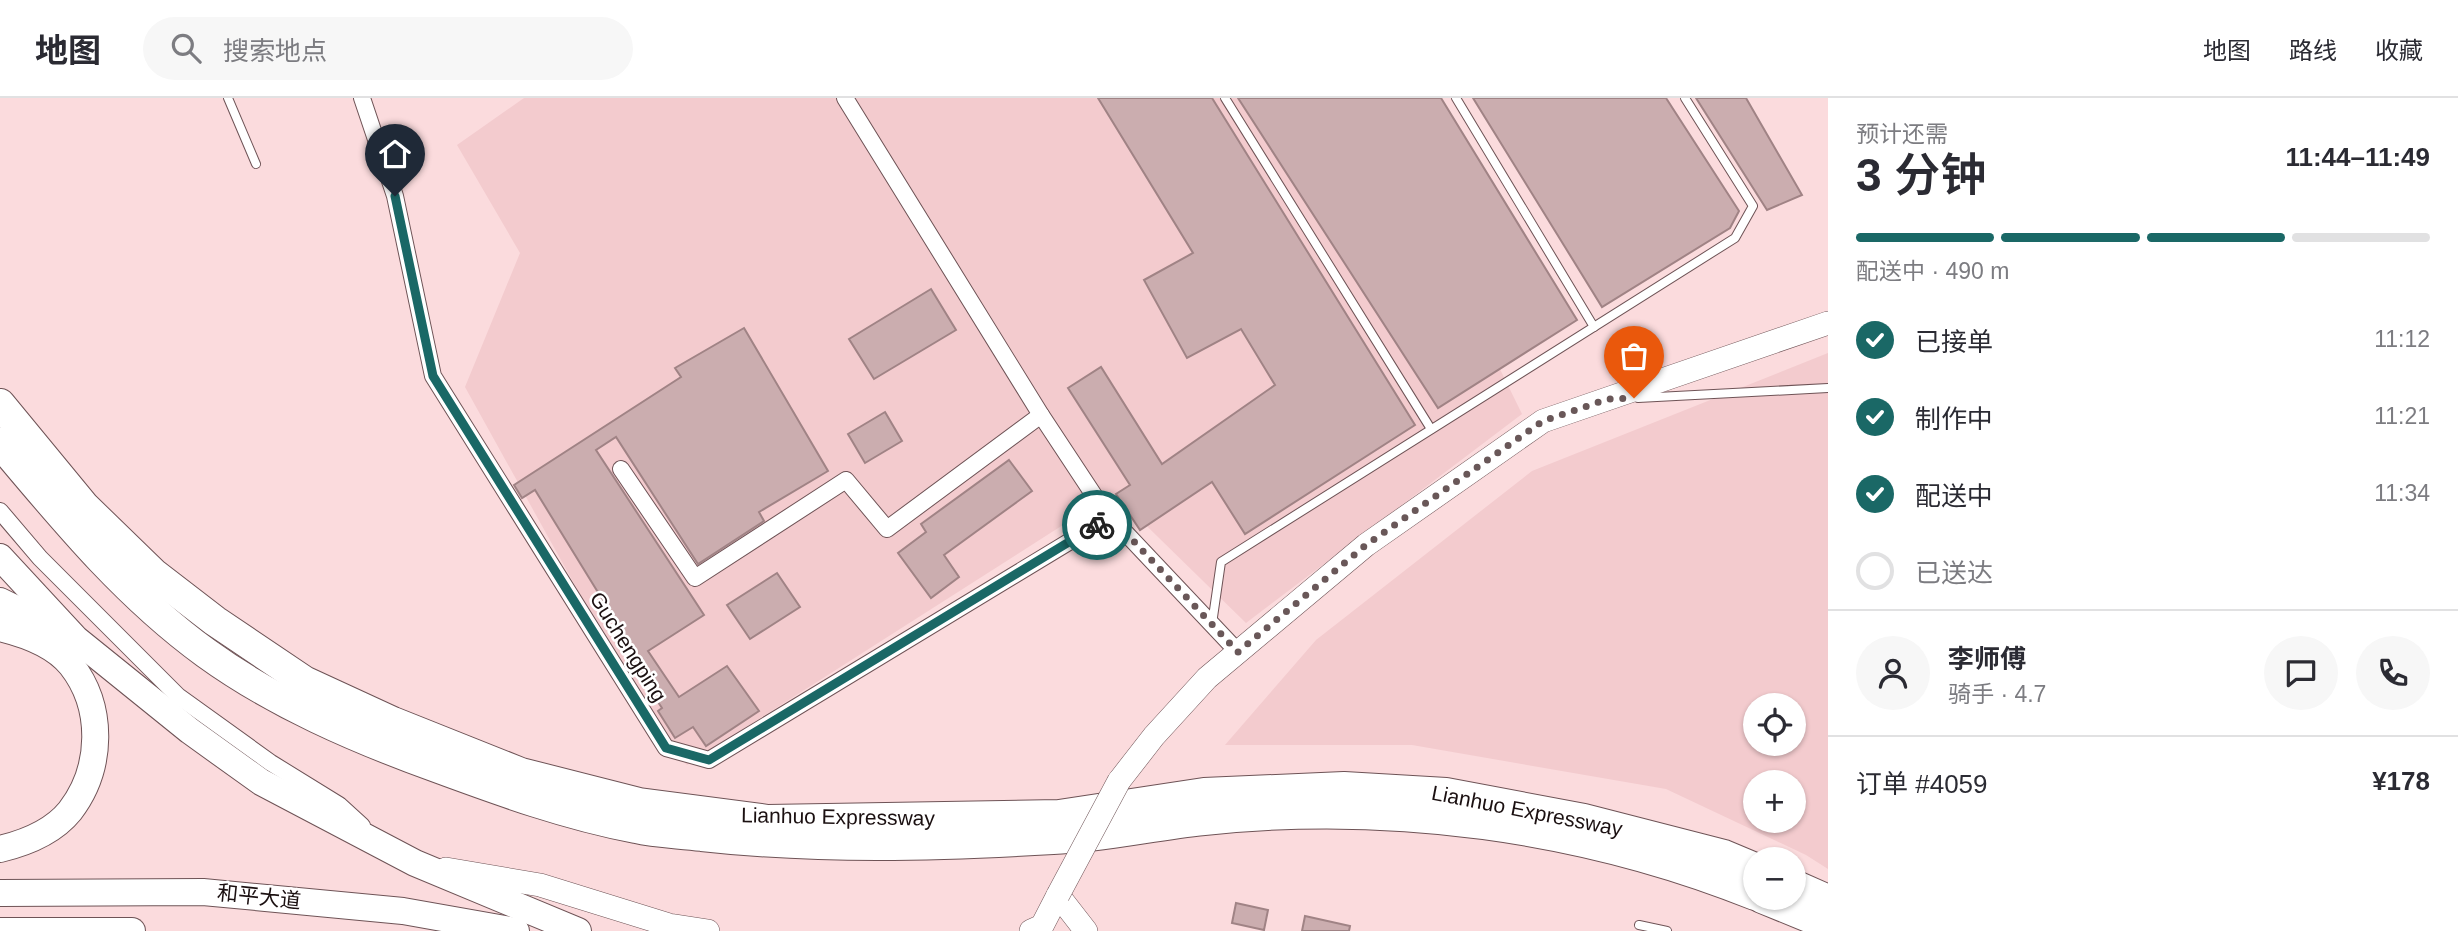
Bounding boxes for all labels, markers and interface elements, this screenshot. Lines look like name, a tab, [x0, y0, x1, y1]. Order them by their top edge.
search box	[143, 17, 633, 80]
icon: search	[167, 29, 205, 67]
text: 地图	[35, 32, 101, 69]
text: 搜索地点	[223, 36, 327, 66]
text: 地图	[2203, 37, 2251, 64]
text: 路线	[2289, 37, 2337, 64]
text: 收藏	[2375, 37, 2423, 64]
text: 预计还需	[1856, 121, 1948, 147]
pin	[365, 124, 425, 196]
icon: home	[376, 135, 414, 173]
text: 11:44–11:49	[2285, 142, 2430, 172]
text: 3 分钟	[1856, 149, 1986, 201]
text: 配送中 · 490 m	[1856, 258, 2009, 284]
icon: check	[1856, 321, 1894, 359]
pin	[1604, 326, 1664, 398]
text: 11:12	[2374, 326, 2430, 352]
text: 已接单	[1915, 327, 1993, 357]
icon: bag	[1615, 337, 1653, 375]
icon: check	[1856, 398, 1894, 436]
text: 11:21	[2374, 403, 2430, 429]
text: 制作中	[1915, 404, 1993, 434]
icon: check	[1856, 475, 1894, 513]
text: 11:34	[2374, 480, 2430, 506]
text: 配送中	[1915, 481, 1993, 511]
courier	[1062, 490, 1132, 560]
icon: bike	[1078, 506, 1116, 544]
text: 已送达	[1915, 558, 1993, 588]
street label: Guchengping	[586, 588, 671, 706]
button: person	[1856, 636, 1930, 710]
button: chat	[2264, 636, 2338, 710]
button: phone	[2356, 636, 2430, 710]
text: 李师傅	[1948, 644, 2026, 674]
text: 骑手 · 4.7	[1948, 681, 2046, 707]
map controls	[1743, 693, 1806, 910]
button: locate	[1743, 693, 1806, 756]
text: ¥178	[2372, 766, 2430, 796]
text: 订单 #4059	[1856, 769, 1988, 799]
button: +	[1743, 770, 1806, 833]
street label: Lianhuo Expressway	[1430, 781, 1625, 840]
street label: Lianhuo Expressway	[741, 803, 936, 830]
button: −	[1743, 847, 1806, 910]
street label: 和平大道	[216, 881, 302, 912]

